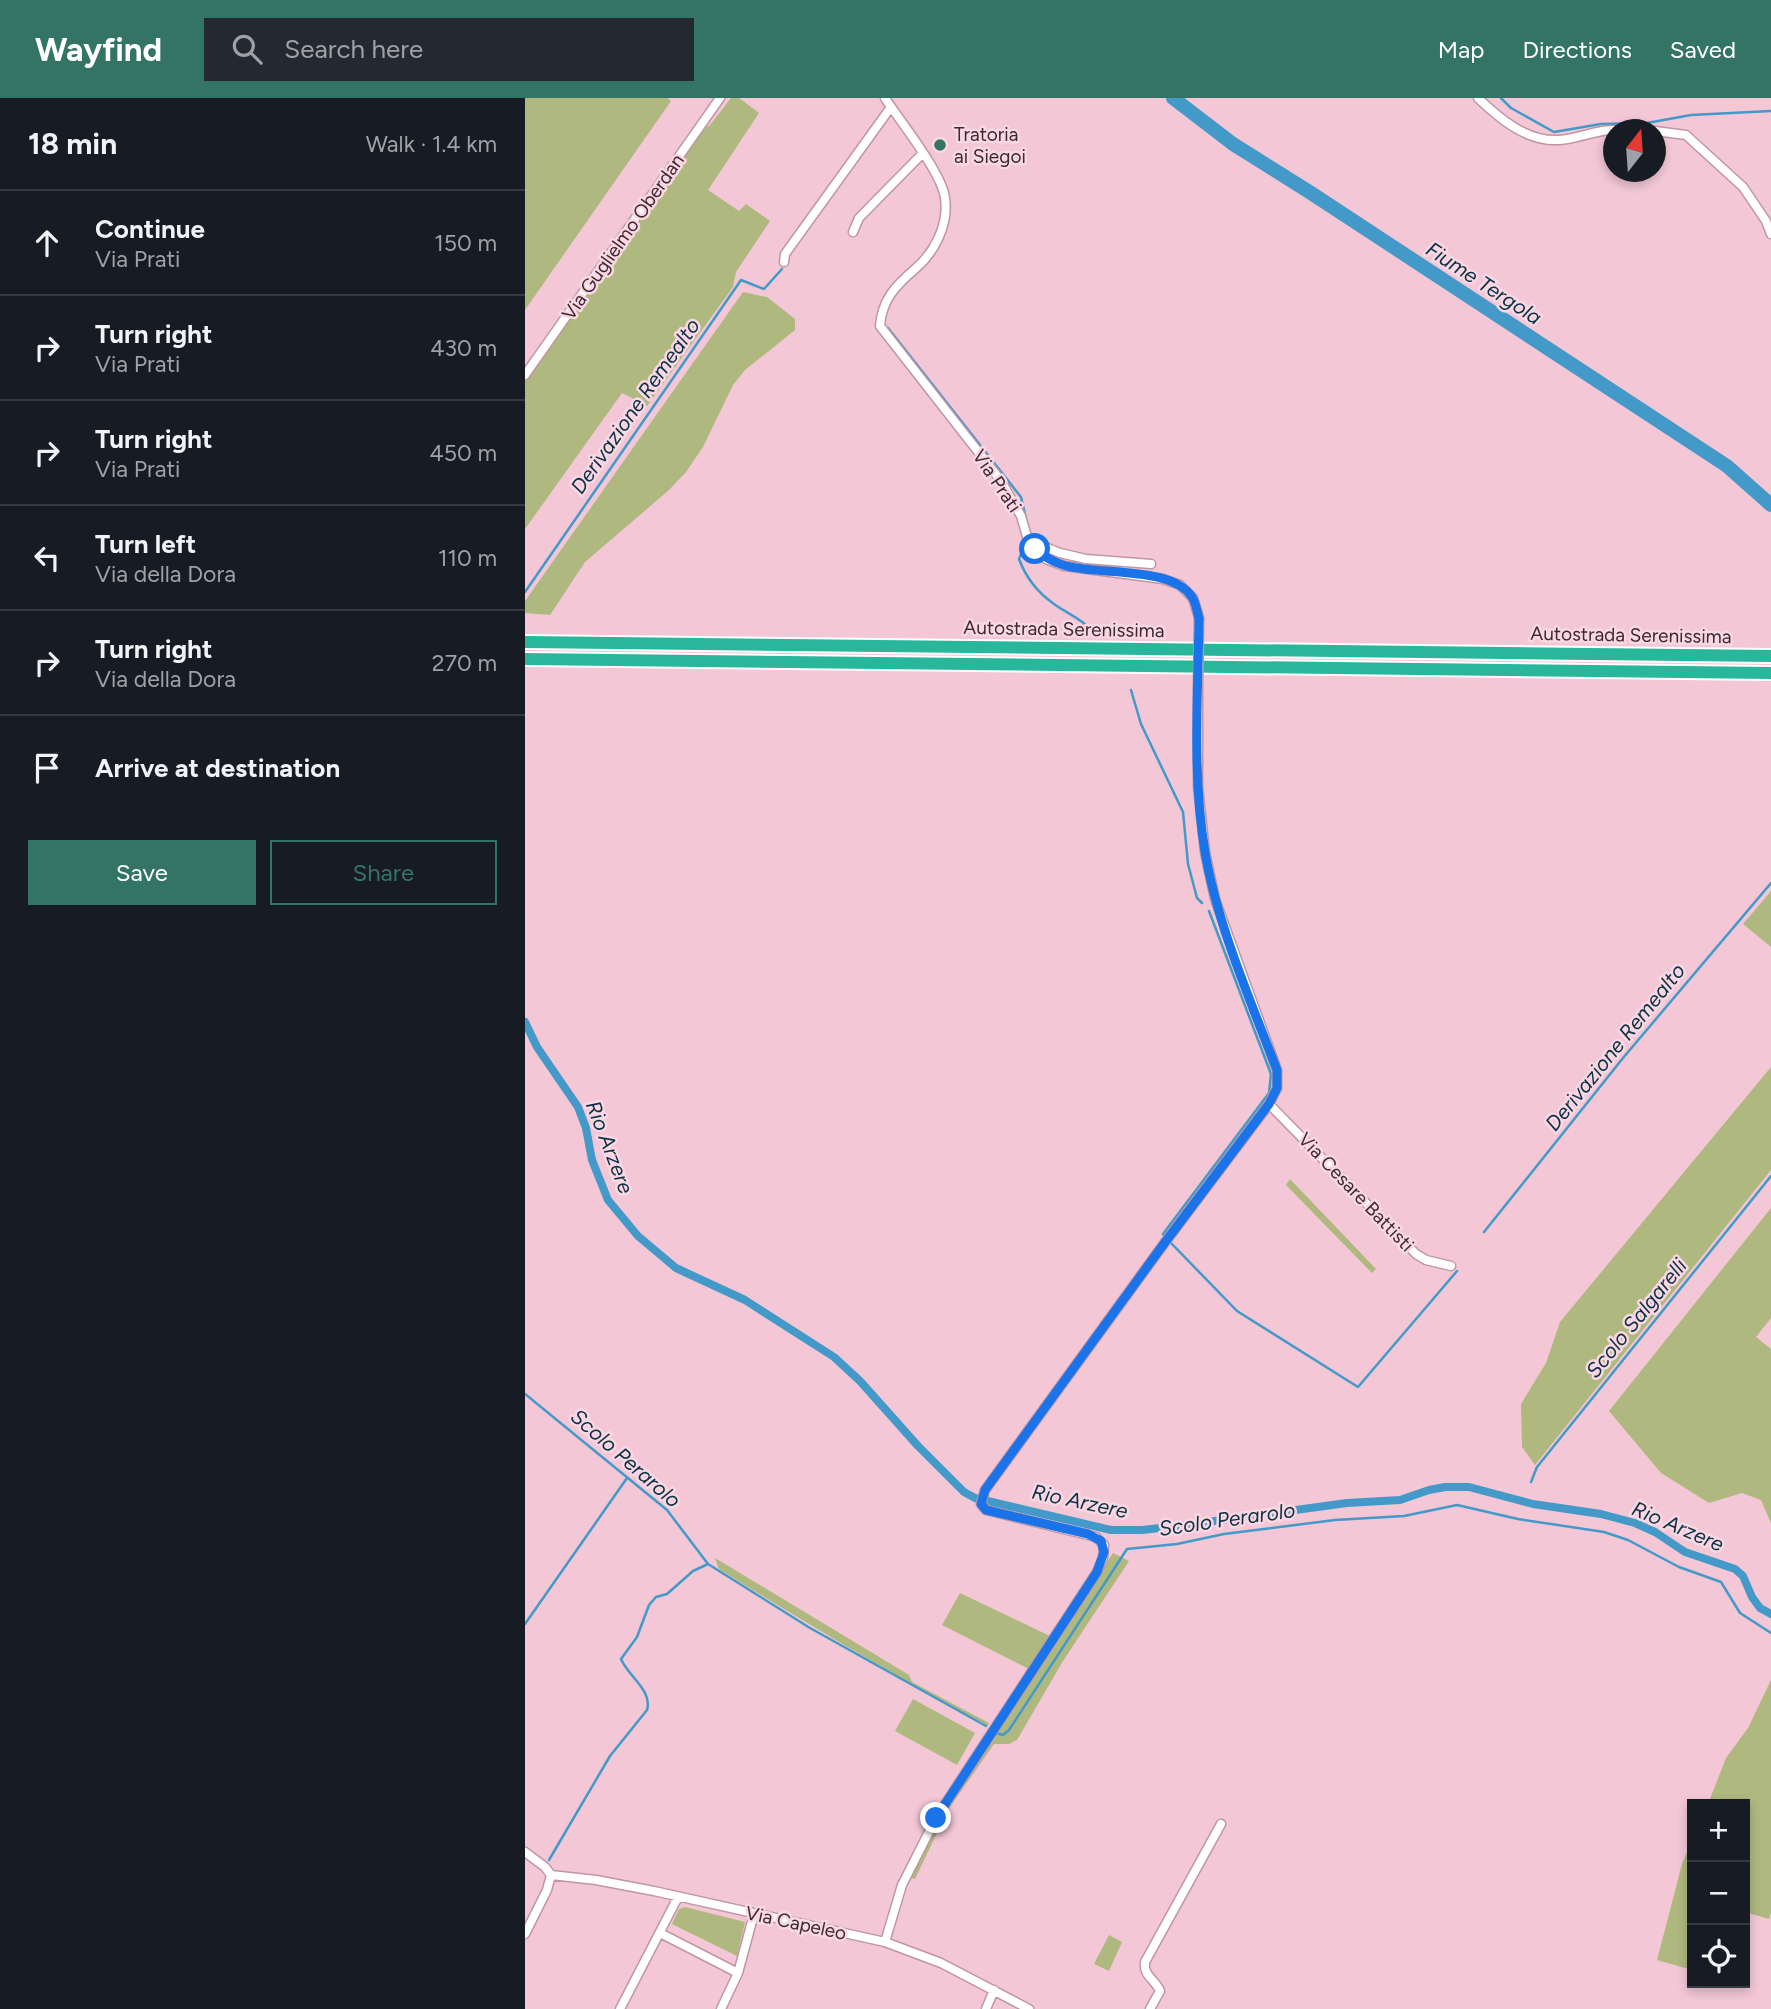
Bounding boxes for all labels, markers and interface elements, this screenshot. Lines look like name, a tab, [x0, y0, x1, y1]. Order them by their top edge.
search box	[204, 18, 694, 81]
text: Wayfind	[35, 30, 162, 69]
icon: search	[228, 30, 266, 68]
text: Search here	[284, 33, 423, 65]
text: Map	[1438, 35, 1484, 64]
text: Directions	[1522, 35, 1632, 64]
text: Saved	[1670, 35, 1736, 64]
north arrow	[1603, 119, 1666, 182]
place label: Tratoria ai Siegoi	[954, 123, 1026, 168]
text: 18 min	[28, 125, 117, 162]
text: Walk · 1.4 km	[366, 130, 497, 158]
marker: Tratoria ai Siegoi	[932, 137, 948, 153]
street label: Via Guglielmo Oberdan	[557, 150, 689, 324]
text: Continue	[95, 213, 205, 245]
icon: ahead	[28, 224, 66, 262]
text: 150 m	[434, 229, 497, 257]
water label: Fiume Tergola	[1421, 236, 1547, 330]
text: Via Prati	[95, 245, 180, 273]
water label: Derivazione Remealto	[565, 314, 705, 498]
text: Turn right	[95, 318, 212, 350]
icon: right	[28, 329, 66, 367]
text: 430 m	[430, 334, 497, 362]
text: Via Prati	[95, 350, 180, 378]
text: Turn right	[95, 423, 212, 455]
icon: right	[28, 434, 66, 472]
text: 450 m	[429, 439, 497, 467]
street label: Via Prati	[968, 445, 1026, 517]
text: Via Prati	[95, 455, 180, 483]
text: Turn left	[95, 528, 196, 560]
route start	[1019, 533, 1050, 564]
icon: left	[28, 539, 66, 577]
text: 110 m	[438, 544, 497, 572]
text: Via della Dora	[95, 560, 236, 588]
street label: Autostrada Serenissima	[963, 616, 1165, 642]
street label: Autostrada Serenissima	[1530, 622, 1732, 648]
text: Turn right	[95, 633, 212, 665]
icon: right	[28, 644, 66, 682]
text: 270 m	[432, 649, 497, 677]
text: Via della Dora	[95, 665, 236, 693]
icon: arrive	[28, 749, 66, 787]
text: Arrive at destination	[95, 752, 340, 784]
button: Save	[28, 840, 256, 905]
button: Share	[270, 840, 497, 905]
water label: Derivazione Remealto	[1540, 958, 1690, 1136]
water label: Rio Arzere	[581, 1097, 639, 1197]
street label: Via Cesare Battisti	[1293, 1128, 1419, 1256]
water label: Scolo Salgarelli	[1580, 1253, 1692, 1383]
water label: Scolo Perarolo	[566, 1403, 686, 1513]
water label: Rio Arzere	[1030, 1479, 1131, 1523]
water label: Rio Arzere	[1628, 1495, 1728, 1557]
water label: Scolo Perarolo	[1157, 1497, 1297, 1541]
map controls	[1687, 1799, 1750, 1988]
button: +	[1687, 1799, 1750, 1862]
route end	[920, 1802, 951, 1833]
button: −	[1687, 1862, 1750, 1925]
street label: Via Capeleo	[743, 1901, 849, 1945]
button: locate	[1687, 1925, 1750, 1988]

